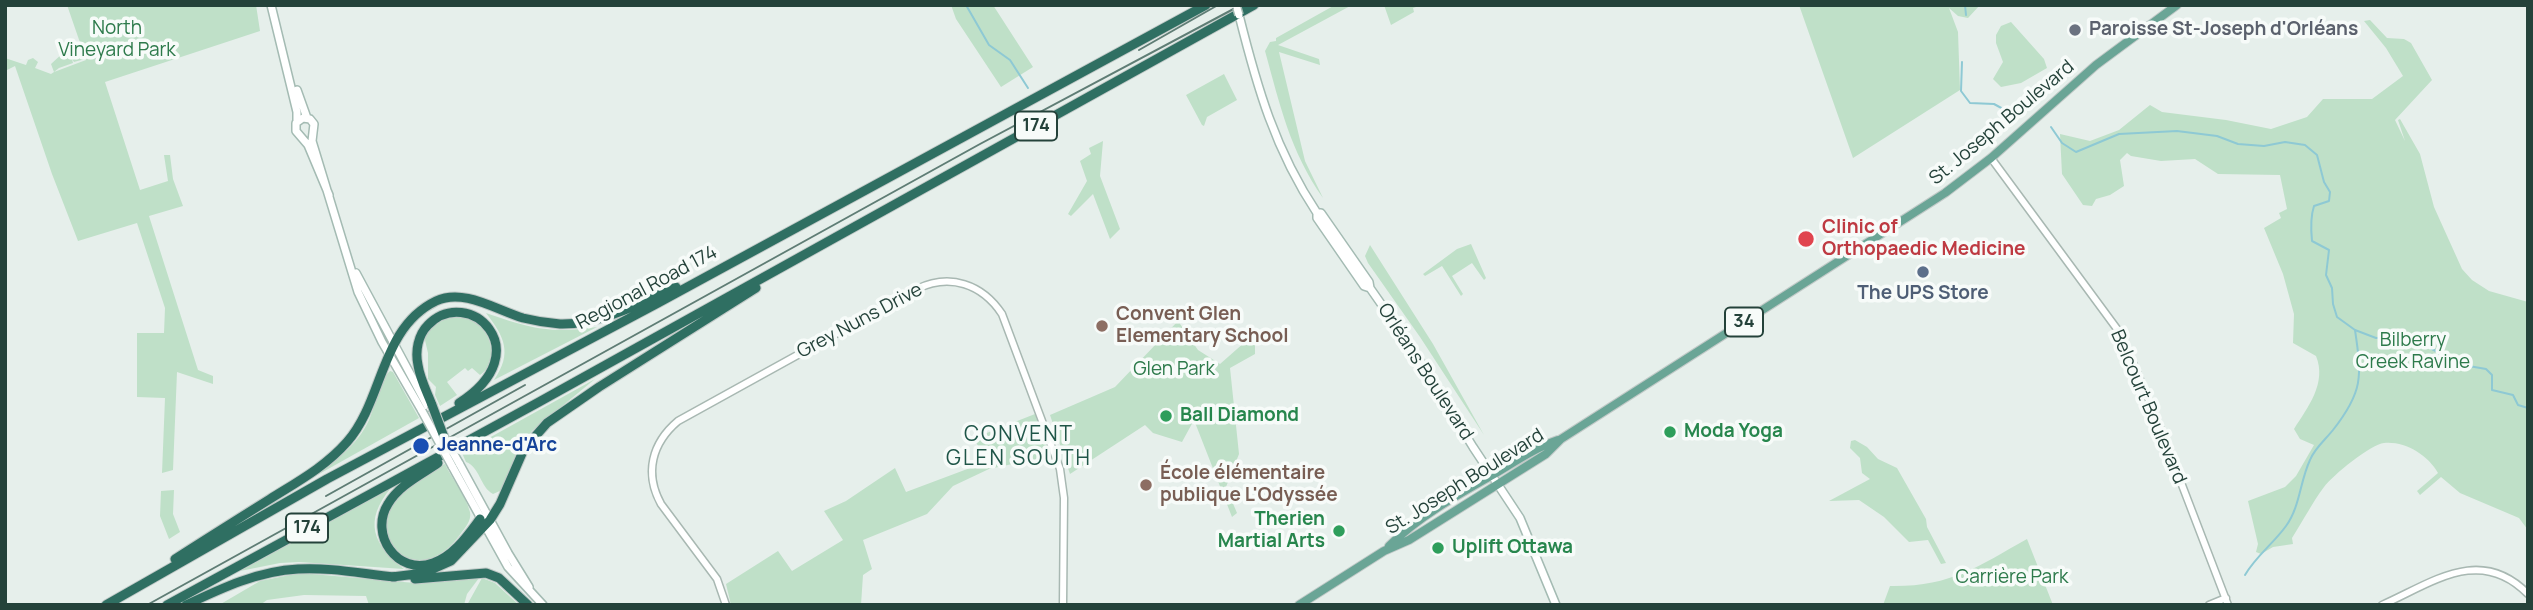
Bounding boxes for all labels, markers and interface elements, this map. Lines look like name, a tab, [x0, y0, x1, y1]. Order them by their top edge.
park label: North Vineyard Park	[58, 18, 176, 62]
place label: Paroisse St-Joseph d'Orléans	[2089, 19, 2358, 41]
marker: Paroisse St-Joseph d'Orléans	[2067, 22, 2083, 38]
street label: St. Joseph Boulevard	[1925, 56, 2079, 190]
road number: 174	[1015, 112, 1057, 140]
place label: Clinic of Orthopaedic Medicine	[1822, 217, 2025, 261]
marker: Clinic of Orthopaedic Medicine	[1796, 229, 1816, 249]
street label: Regional Road 174	[573, 241, 721, 335]
marker: The UPS Store	[1915, 264, 1931, 280]
street label: Grey Nuns Drive	[793, 278, 927, 364]
place label: The UPS Store	[1857, 283, 1989, 305]
street label: Orléans Boulevard	[1372, 299, 1478, 445]
place label: Convent Glen Elementary School	[1116, 304, 1289, 348]
road number: 34	[1725, 308, 1763, 336]
marker: Convent Glen Elementary School	[1094, 318, 1110, 334]
street label: Belcourt Boulevard	[2105, 327, 2191, 487]
park label: Bilberry Creek Ravine	[2356, 330, 2470, 374]
park label: Glen Park	[1133, 359, 1215, 381]
place label: Ball Diamond	[1180, 405, 1299, 427]
marker: Ball Diamond	[1158, 408, 1174, 424]
place label: Moda Yoga	[1684, 421, 1783, 443]
district label: CONVENT GLEN SOUTH	[947, 422, 1091, 472]
street label: St. Joseph Boulevard	[1382, 424, 1548, 540]
marker: Moda Yoga	[1662, 424, 1678, 440]
place label: Jeanne-d'Arc	[437, 435, 557, 457]
marker: Jeanne-d'Arc	[411, 436, 431, 456]
place label: École élémentaire publique L'Odyssée	[1160, 463, 1338, 507]
marker: École élémentaire publique L'Odyssée	[1138, 477, 1154, 493]
place label: Therien Martial Arts	[1218, 509, 1325, 553]
road number: 174	[286, 514, 328, 542]
marker: Therien Martial Arts	[1331, 523, 1347, 539]
place label: Uplift Ottawa	[1452, 537, 1573, 559]
marker: Uplift Ottawa	[1430, 540, 1446, 556]
park label: Carrière Park	[1956, 567, 2068, 589]

